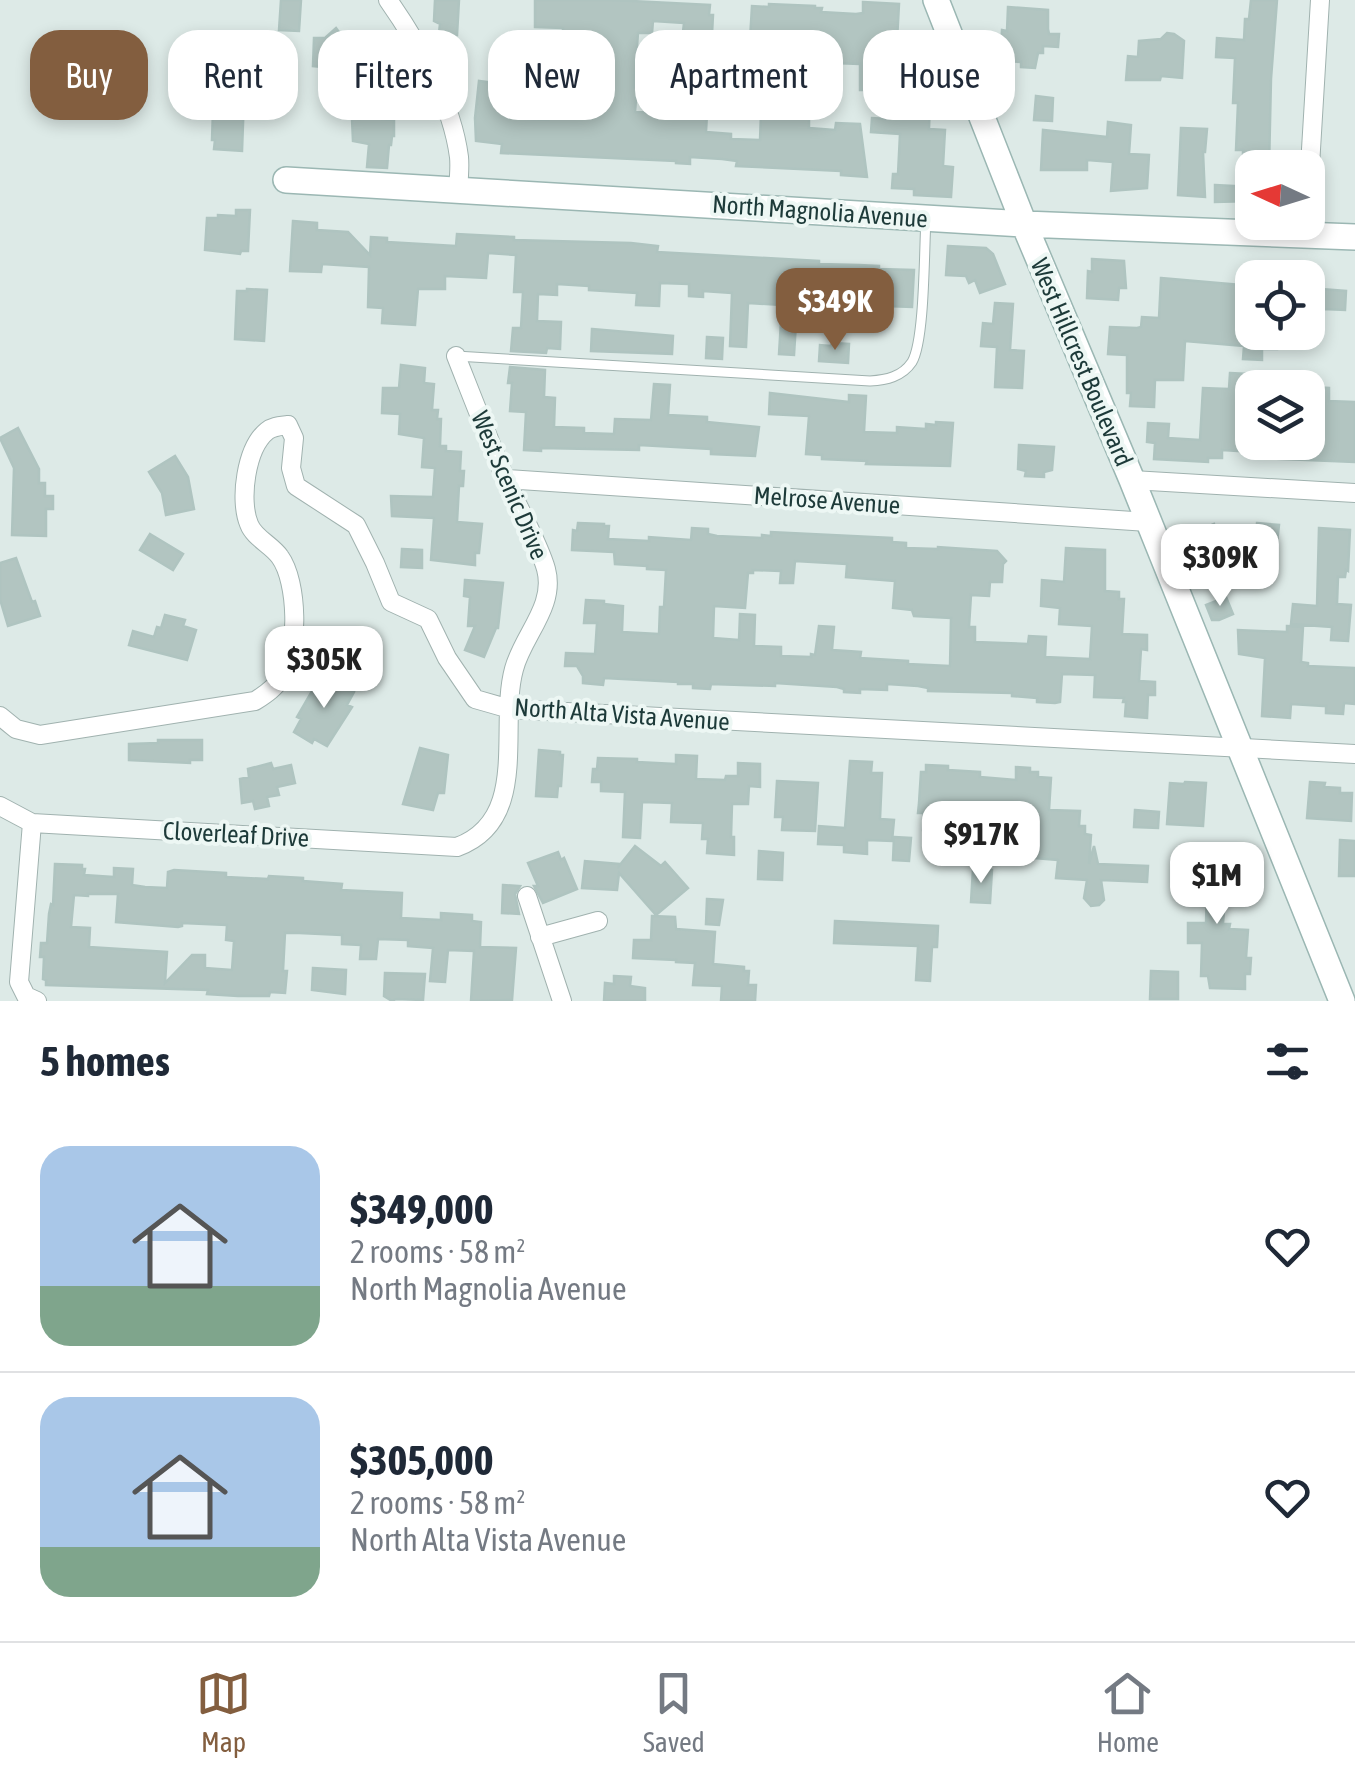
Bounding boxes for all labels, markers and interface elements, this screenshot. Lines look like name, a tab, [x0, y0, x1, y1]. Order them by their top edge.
chip: Buy	[30, 30, 148, 120]
chip: Rent	[168, 30, 298, 120]
chip: Filters	[318, 30, 468, 120]
chip: New	[488, 30, 615, 120]
chip: Apartment	[635, 30, 843, 120]
chip: House	[863, 30, 1015, 120]
north arrow	[1235, 150, 1325, 240]
map controls	[1235, 150, 1325, 460]
street label: North Magnolia Avenue	[711, 189, 929, 233]
street label: West Hillcrest Boulevard	[1026, 254, 1138, 470]
button: locate	[1235, 260, 1325, 350]
pin: $349K	[765, 268, 905, 353]
text: $349K	[798, 282, 872, 319]
button: layers	[1235, 370, 1325, 460]
street label: West Scenic Drive	[466, 407, 554, 563]
street label: Melrose Avenue	[753, 481, 901, 519]
pin: $309K	[1150, 524, 1290, 609]
text: $309K	[1183, 538, 1257, 575]
pin: $305K	[254, 626, 394, 711]
text: $305K	[287, 640, 361, 677]
street label: North Alta Vista Avenue	[513, 693, 731, 735]
pin: $917K	[911, 801, 1051, 886]
text: $917K	[944, 815, 1018, 852]
street label: Cloverleaf Drive	[162, 816, 310, 852]
pin: $1M	[1169, 842, 1265, 927]
text: $1M	[1192, 856, 1242, 893]
icon: filters	[1260, 1034, 1315, 1089]
text: 5 homes	[40, 1037, 170, 1085]
text: $349,000	[350, 1185, 494, 1233]
icon: home	[120, 1186, 240, 1306]
icon: heart	[1260, 1219, 1315, 1274]
text: 2 rooms · 58 m²	[350, 1233, 525, 1270]
text: North Magnolia Avenue	[350, 1270, 626, 1307]
text: $305,000	[350, 1436, 494, 1484]
icon: home	[120, 1437, 240, 1557]
icon: heart	[1260, 1470, 1315, 1525]
text: 2 rooms · 58 m²	[350, 1484, 525, 1521]
text: North Alta Vista Avenue	[350, 1521, 626, 1558]
tab: Map	[196, 1666, 251, 1758]
tab: Saved	[643, 1666, 705, 1758]
tab: Home	[1097, 1666, 1159, 1758]

